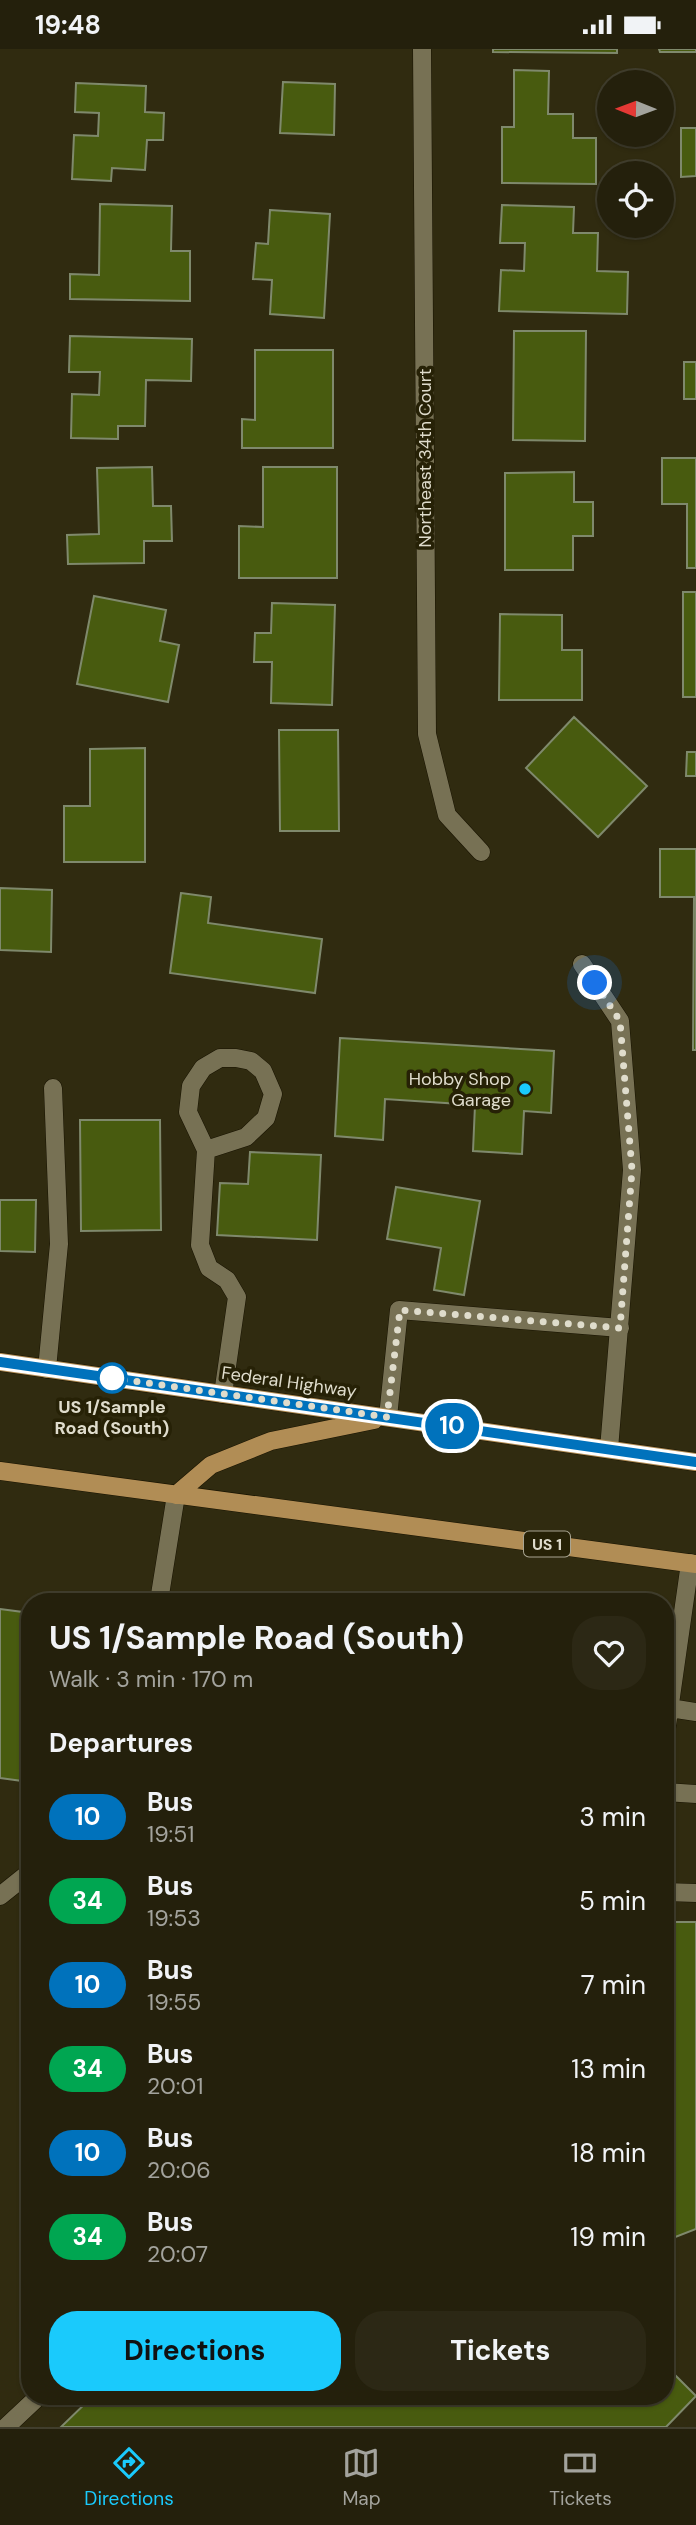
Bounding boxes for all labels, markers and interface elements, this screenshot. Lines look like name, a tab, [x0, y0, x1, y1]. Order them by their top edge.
text: 19:48	[35, 8, 101, 42]
north arrow	[597, 70, 674, 147]
map controls	[597, 70, 674, 238]
button: locate	[597, 161, 674, 238]
street label: Northeast 34th Court	[413, 368, 437, 548]
your location	[577, 965, 612, 1000]
place label: Hobby Shop Garage	[409, 1067, 511, 1112]
marker: Hobby Shop Garage	[517, 1081, 533, 1097]
street label: Federal Highway	[220, 1361, 358, 1403]
marker: US 1/Sample Road (South)	[97, 1363, 127, 1393]
place label: US 1/Sample Road (South)	[55, 1395, 169, 1440]
line badge: 10	[420, 1403, 484, 1449]
text: 10	[439, 1410, 465, 1441]
road number: US 1	[524, 1532, 570, 1557]
text: US 1/Sample Road (South)	[49, 1616, 464, 1659]
button: heart	[572, 1616, 646, 1690]
text: Walk · 3 min · 170 m	[49, 1664, 253, 1694]
text: Departures	[49, 1726, 193, 1760]
text: Bus	[147, 1785, 193, 1819]
text: 3 min	[579, 1800, 646, 1834]
text: 10	[75, 1801, 100, 1832]
text: 19:51	[147, 1819, 194, 1849]
text: Bus	[147, 1869, 193, 1903]
text: 5 min	[579, 1884, 646, 1918]
text: 34	[72, 1885, 103, 1916]
text: 19:53	[147, 1903, 201, 1933]
text: Bus	[147, 1953, 193, 1987]
text: 7 min	[581, 1968, 646, 2002]
text: 10	[75, 1969, 100, 2000]
text: 19:55	[147, 1987, 201, 2017]
text: Bus	[147, 2037, 193, 2071]
text: 13 min	[571, 2052, 646, 2086]
text: 34	[72, 2053, 103, 2084]
text: 20:01	[147, 2071, 203, 2101]
text: Bus	[147, 2121, 193, 2155]
text: 18 min	[571, 2136, 646, 2170]
text: 10	[75, 2137, 100, 2168]
text: 20:06	[147, 2155, 211, 2185]
text: Bus	[147, 2205, 193, 2239]
text: 19 min	[570, 2220, 646, 2254]
text: 34	[72, 2221, 103, 2252]
text: 20:07	[147, 2239, 208, 2269]
button: Directions	[49, 2311, 341, 2391]
button: Tickets	[355, 2311, 646, 2391]
tab: Directions	[84, 2444, 174, 2511]
tab: Map	[342, 2444, 381, 2511]
tab: Tickets	[549, 2444, 612, 2511]

